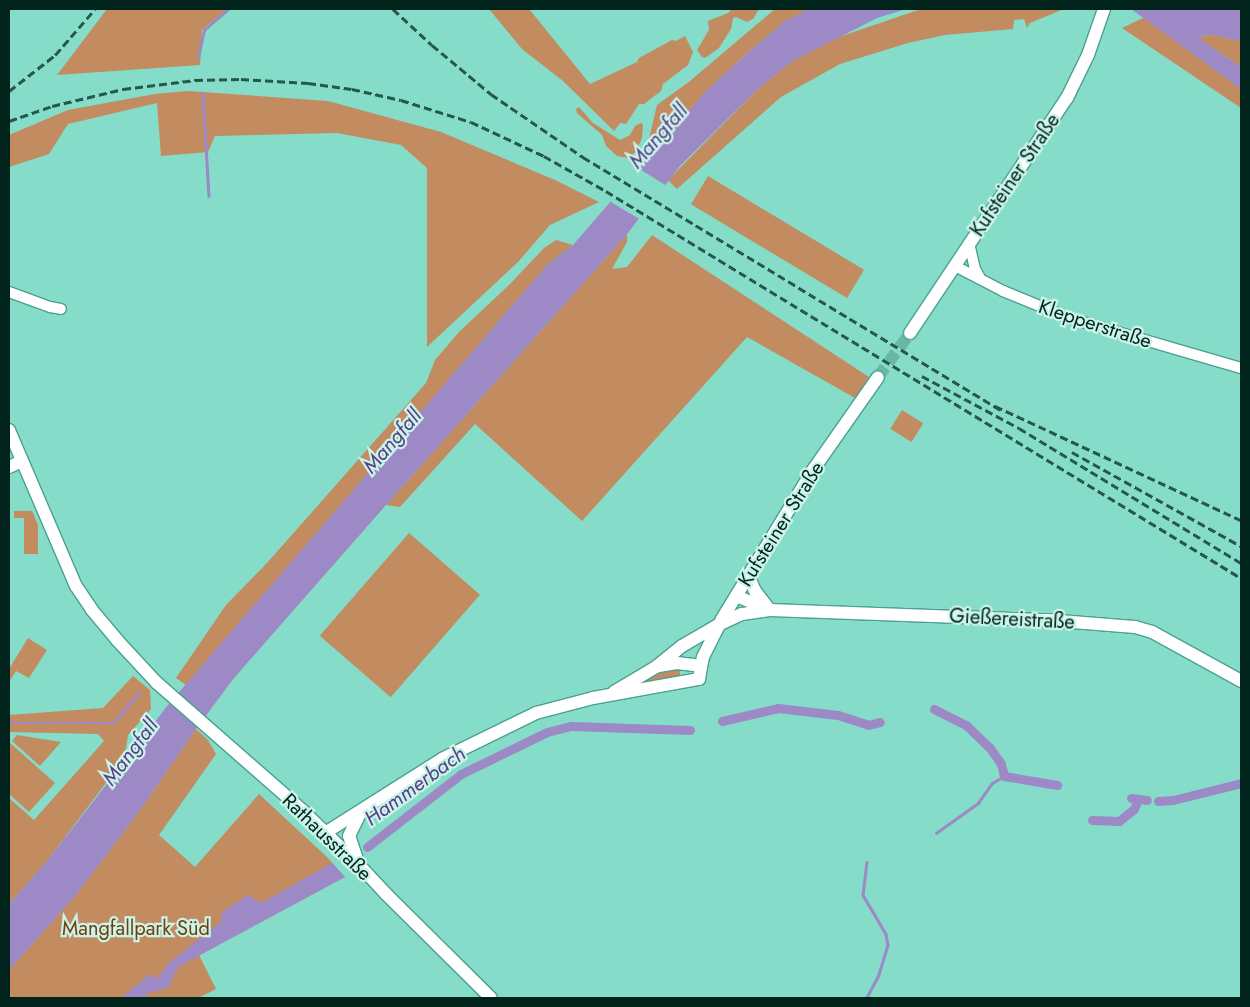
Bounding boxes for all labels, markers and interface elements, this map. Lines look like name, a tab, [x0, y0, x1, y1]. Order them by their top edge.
water label: Mangfall	[623, 99, 693, 173]
street label: Kufsteiner Straße	[965, 109, 1065, 241]
street label: Klepperstraße	[1036, 294, 1154, 354]
water label: Mangfall	[357, 404, 427, 478]
street label: Kufsteiner Straße	[733, 457, 829, 591]
street label: Gießereistraße	[949, 604, 1075, 634]
water label: Mangfall	[97, 714, 163, 790]
water label: Hammerbach	[359, 741, 471, 831]
street label: Rathausstraße	[277, 788, 377, 886]
park label: Mangfallpark Süd	[62, 916, 210, 940]

